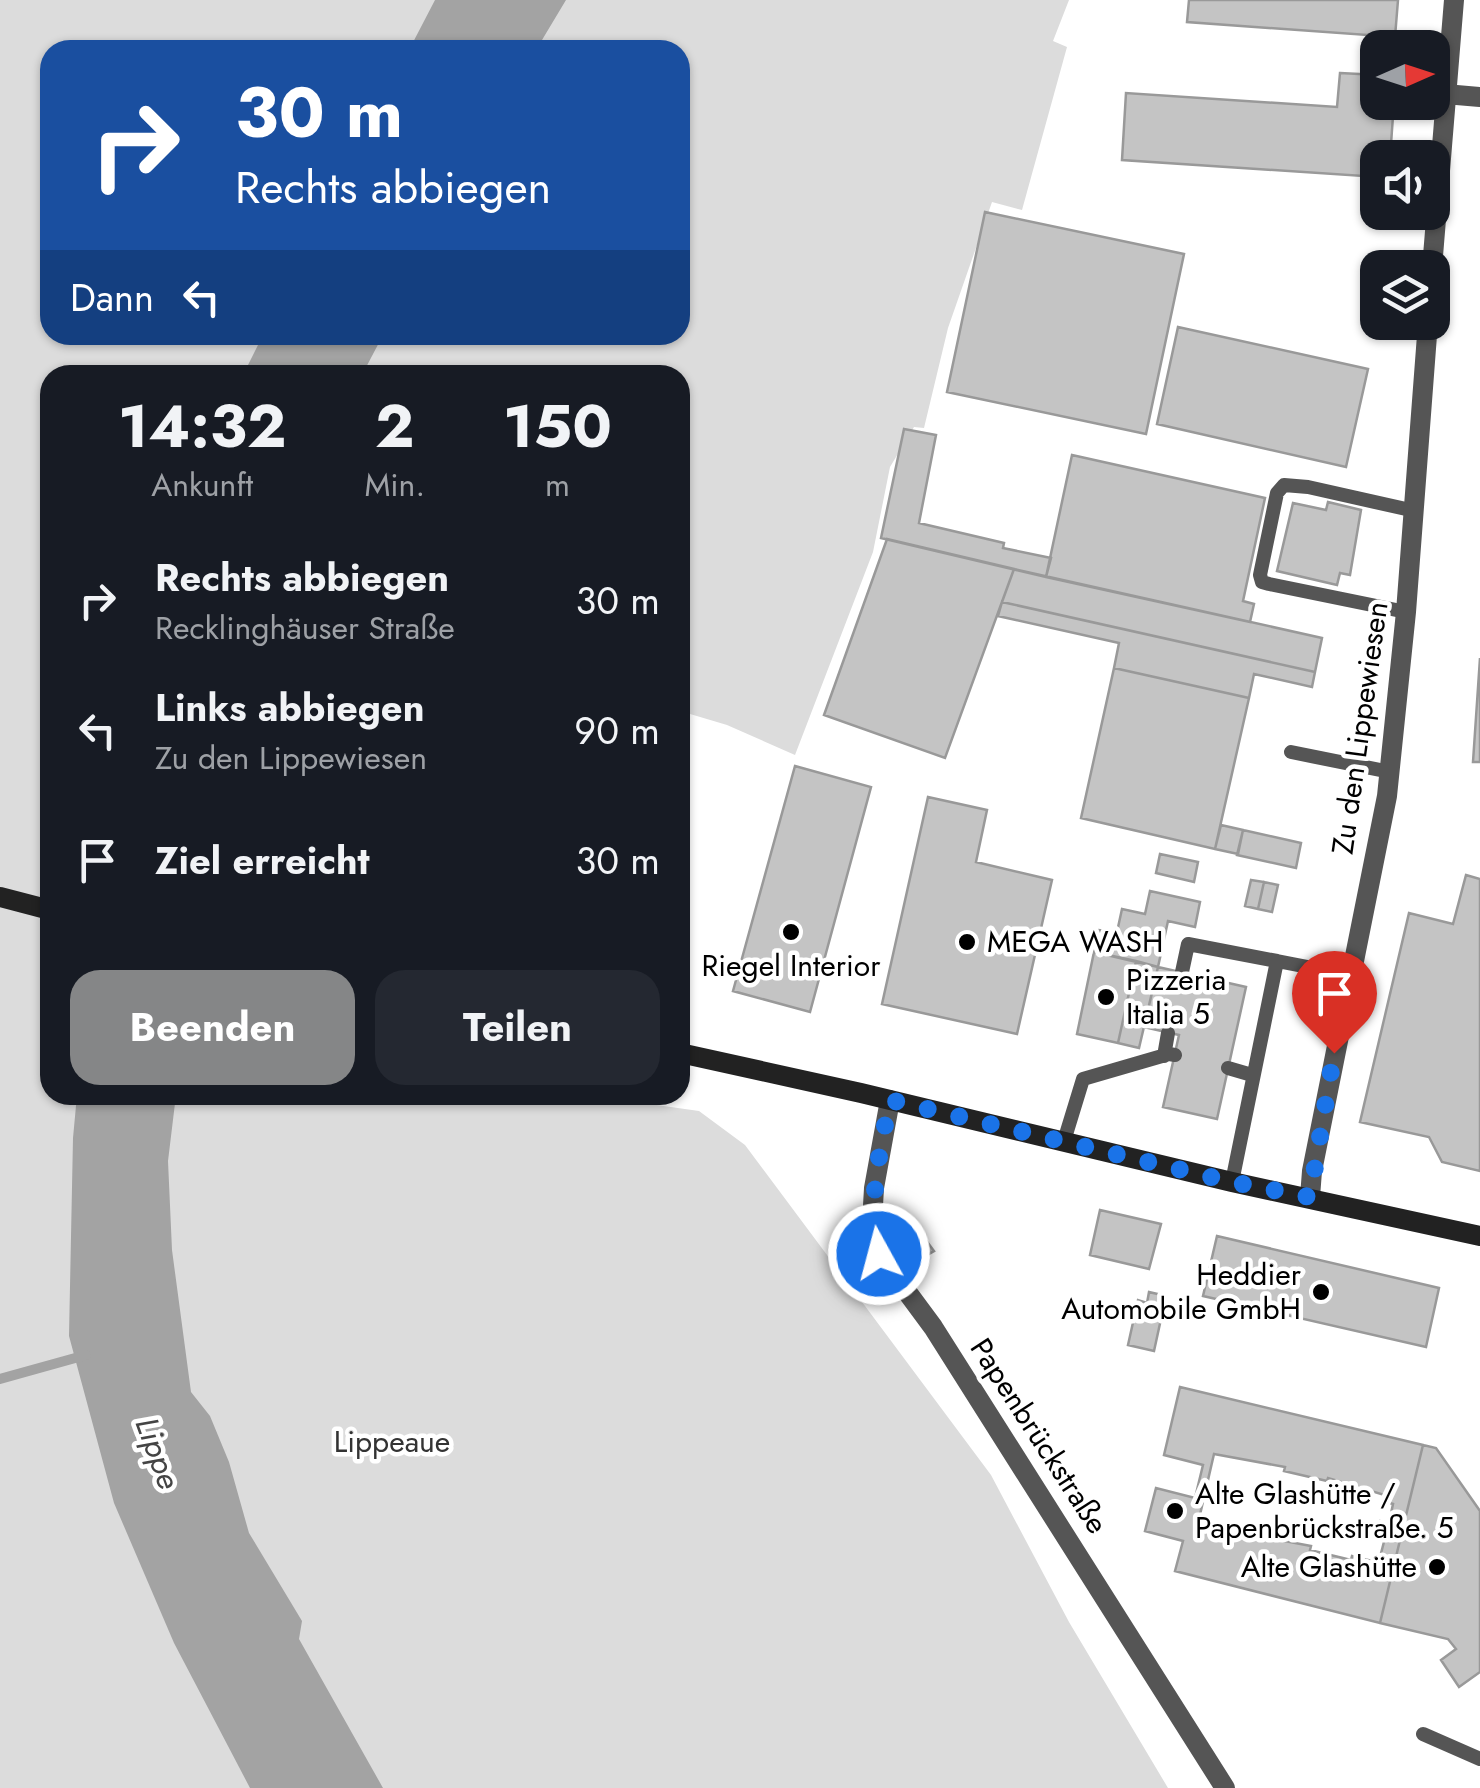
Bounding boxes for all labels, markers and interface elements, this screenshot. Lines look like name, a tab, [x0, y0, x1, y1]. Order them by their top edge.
north arrow	[1360, 30, 1450, 120]
map controls	[1360, 30, 1450, 340]
text: 30 m	[235, 62, 403, 163]
icon: right	[70, 80, 200, 210]
button: sound	[1360, 140, 1450, 230]
text: Rechts abbiegen	[235, 155, 551, 220]
button: layers	[1360, 250, 1450, 340]
text: Dann	[70, 270, 154, 325]
icon: left	[174, 270, 229, 325]
text: 14:32	[118, 383, 286, 470]
text: 2	[375, 383, 414, 470]
text: 150	[503, 383, 612, 470]
text: Ankunft	[151, 462, 253, 508]
text: Min.	[364, 462, 425, 508]
text: m	[545, 462, 570, 508]
text: Rechts abbiegen	[155, 550, 449, 605]
icon: right	[70, 573, 125, 628]
text: 30 m	[575, 573, 660, 628]
street label: Zu den Lippewiesen	[1320, 599, 1399, 857]
text: Recklinghäuser Straße	[155, 605, 455, 651]
text: Links abbiegen	[155, 680, 425, 735]
icon: left	[70, 703, 125, 758]
text: 90 m	[574, 703, 660, 758]
text: Zu den Lippewiesen	[155, 735, 427, 781]
icon: arrive	[70, 833, 125, 888]
text: Ziel erreicht	[155, 833, 370, 888]
text: 30 m	[575, 833, 660, 888]
place label: MEGA WASH	[987, 920, 1163, 963]
marker: Riegel Interior	[780, 921, 802, 943]
marker: MEGA WASH	[956, 931, 978, 953]
place label: Riegel Interior	[701, 944, 881, 987]
pin	[1292, 951, 1377, 1054]
place label: Pizzeria Italia 5	[1126, 958, 1226, 1035]
icon: arrive	[1307, 966, 1362, 1021]
button: Beenden	[70, 970, 355, 1085]
button: Teilen	[375, 970, 660, 1085]
marker: Pizzeria Italia 5	[1095, 986, 1117, 1008]
position arrow	[827, 1202, 931, 1306]
place label: Heddier Automobile GmbH	[1061, 1253, 1302, 1330]
marker: Heddier Automobile GmbH	[1310, 1281, 1332, 1303]
street label: Papenbrückstraße	[960, 1330, 1119, 1542]
water label: Lippe	[124, 1411, 192, 1495]
park label: Lippeaue	[334, 1420, 450, 1463]
place label: Alte Glashütte / Papenbrückstraße. 5	[1195, 1472, 1454, 1549]
marker: Alte Glashütte / Papenbrückstraße. 5	[1164, 1500, 1186, 1522]
place label: Alte Glashütte	[1241, 1545, 1417, 1588]
marker: Alte Glashütte	[1426, 1556, 1448, 1578]

